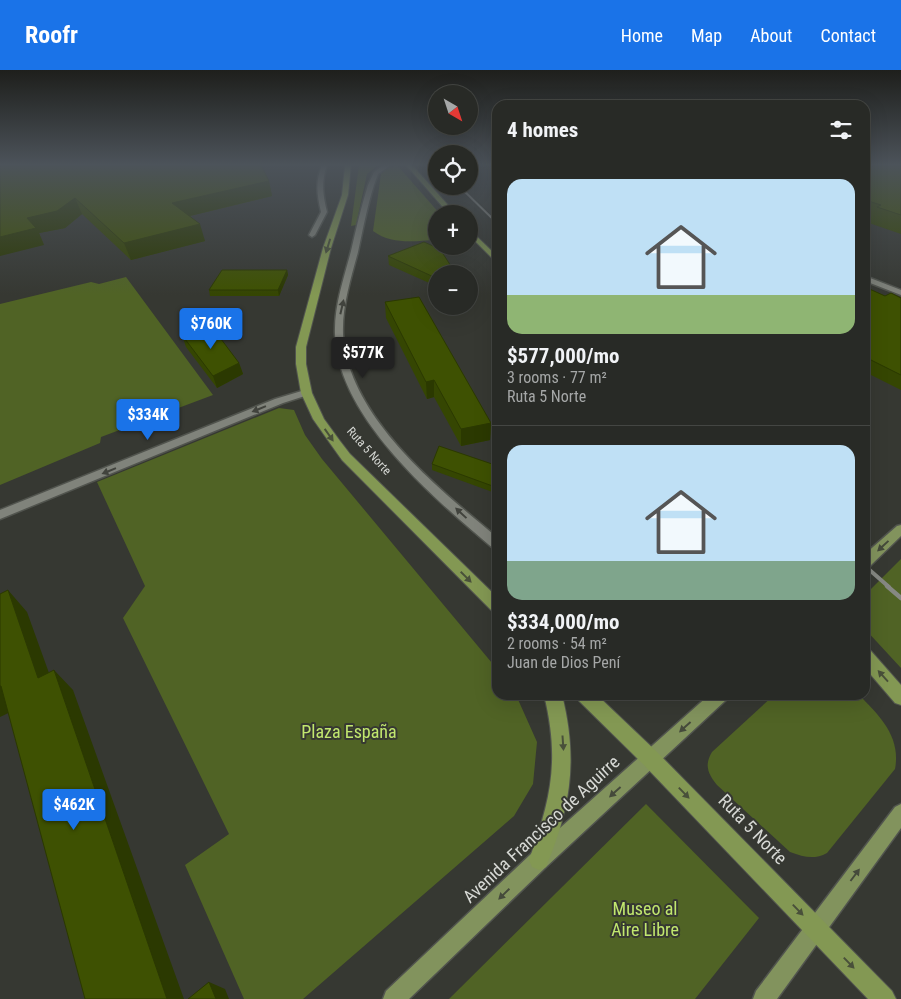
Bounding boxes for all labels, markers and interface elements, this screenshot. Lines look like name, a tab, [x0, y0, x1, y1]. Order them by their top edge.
text: Roofr	[25, 21, 78, 49]
text: Home	[621, 25, 663, 46]
text: Map	[691, 25, 722, 46]
text: About	[750, 25, 792, 46]
text: Contact	[820, 25, 876, 46]
north arrow	[428, 85, 478, 135]
map controls	[428, 85, 478, 315]
icon: filters	[827, 116, 855, 144]
text: 4 homes	[507, 118, 578, 142]
button: locate	[428, 145, 478, 195]
button: +	[428, 205, 478, 255]
icon: home	[636, 212, 726, 302]
one-way arrow	[323, 239, 331, 254]
button: −	[428, 265, 478, 315]
one-way arrow	[338, 299, 346, 314]
pin: $760K	[176, 308, 246, 350]
text: $760K	[190, 314, 232, 333]
pin: $577K	[328, 336, 398, 379]
text: $577K	[342, 343, 384, 362]
text: $577,000/mo	[507, 344, 619, 368]
text: 3 rooms · 77 m²	[507, 368, 607, 387]
text: Ruta 5 Norte	[507, 387, 586, 406]
pin: $334K	[113, 398, 183, 441]
text: $334K	[127, 405, 169, 424]
one-way arrow	[252, 406, 266, 414]
street label: Ruta 5 Norte	[344, 424, 394, 478]
one-way arrow	[324, 428, 334, 442]
one-way arrow	[102, 467, 116, 475]
icon: home	[636, 477, 726, 567]
one-way arrow	[455, 507, 467, 519]
one-way arrow	[877, 540, 889, 552]
one-way arrow	[460, 571, 472, 583]
text: $334,000/mo	[507, 610, 619, 634]
text: 2 rooms · 54 m²	[507, 634, 607, 653]
text: Juan de Dios Pení	[507, 653, 620, 672]
one-way arrow	[877, 671, 889, 683]
park label: Plaza España	[301, 721, 397, 742]
one-way arrow	[679, 721, 692, 732]
one-way arrow	[559, 735, 567, 751]
street label: Avenida Francisco de Aguirre	[458, 751, 624, 907]
one-way arrow	[608, 786, 621, 797]
one-way arrow	[678, 787, 690, 799]
pin: $462K	[39, 788, 109, 831]
street label: Ruta 5 Norte	[714, 790, 792, 868]
text: $462K	[53, 795, 95, 814]
one-way arrow	[850, 868, 860, 882]
one-way arrow	[498, 888, 510, 900]
park label: Museo al Aire Libre	[611, 898, 679, 940]
one-way arrow	[792, 903, 804, 915]
one-way arrow	[843, 957, 855, 969]

